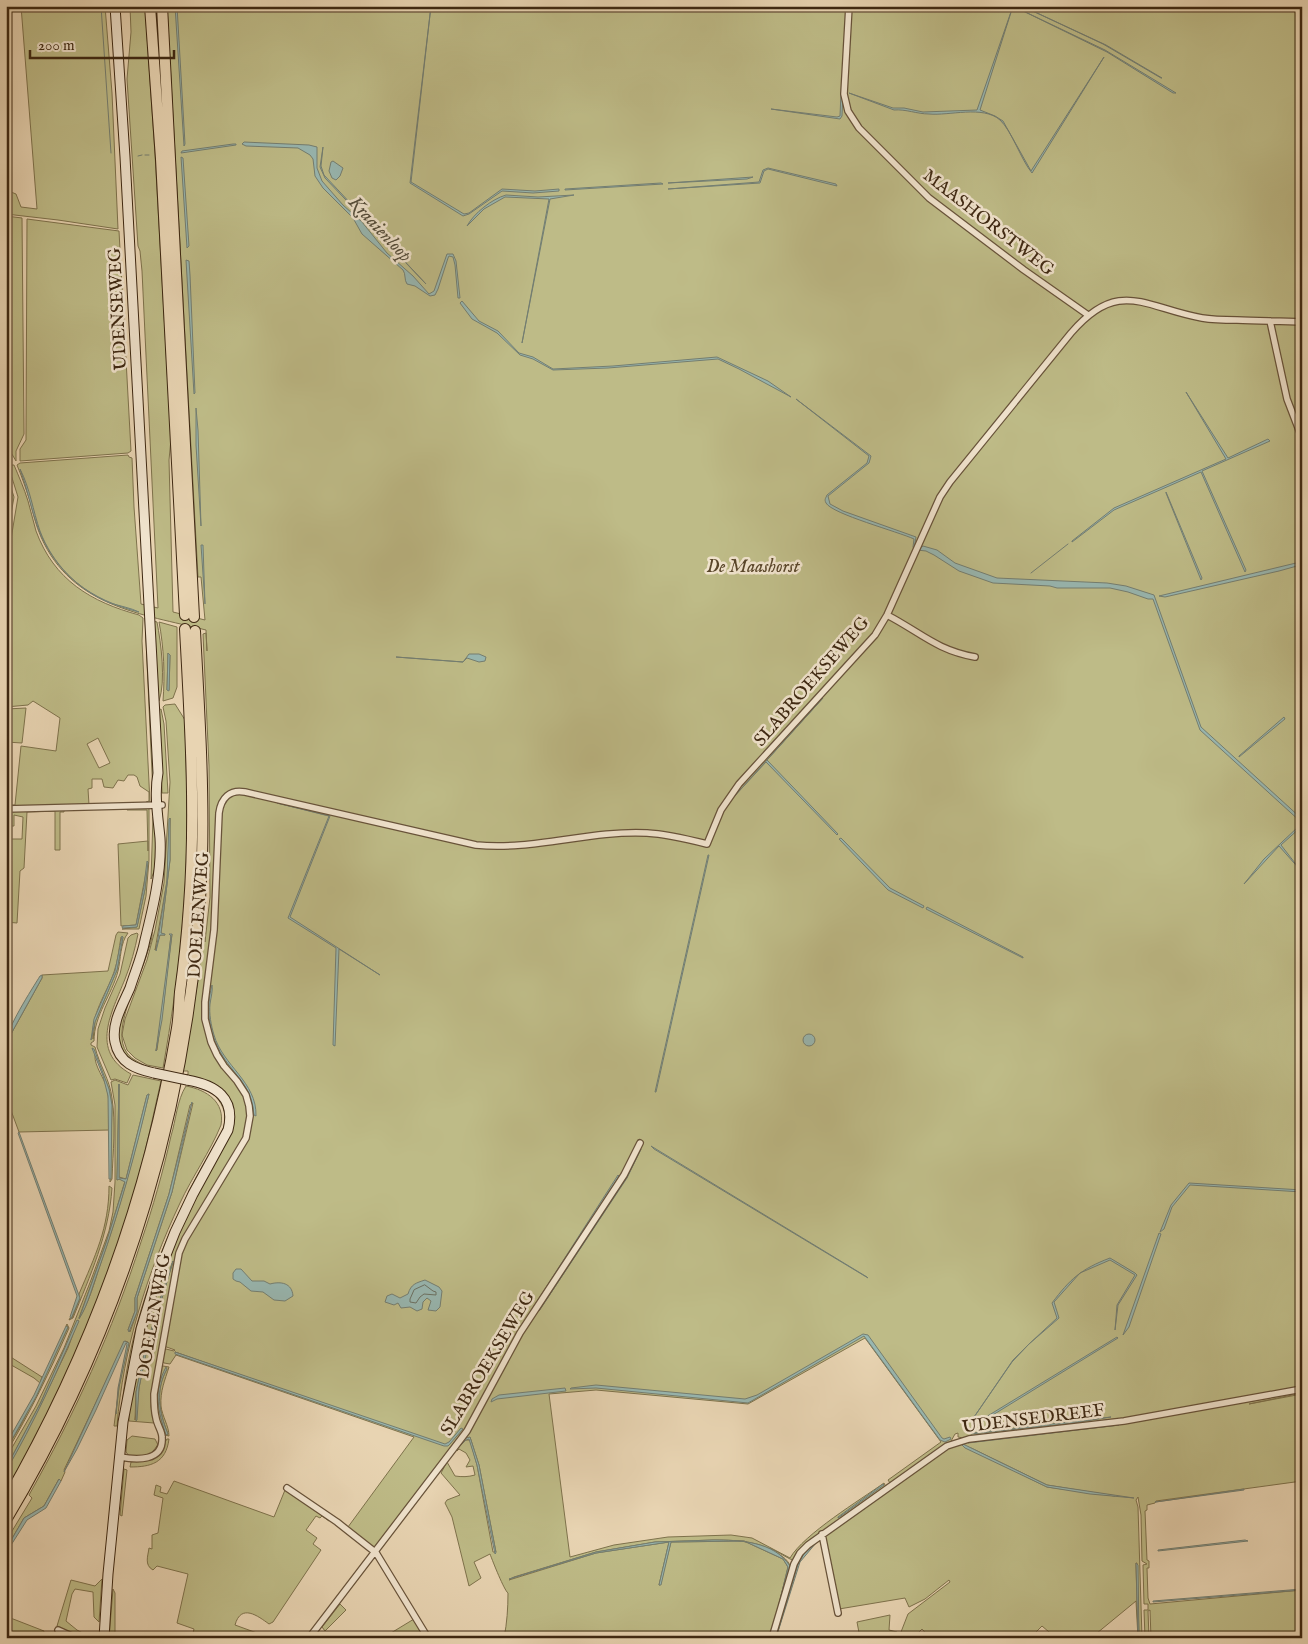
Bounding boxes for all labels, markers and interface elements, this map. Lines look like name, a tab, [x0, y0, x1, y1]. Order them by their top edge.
scale bar	[30, 28, 174, 60]
text: 200 m	[38, 36, 75, 55]
street label: MAASHORSTWEG	[918, 165, 1059, 282]
water label: Kraaienloop	[342, 191, 417, 268]
street label: UDENSEWEG	[104, 246, 133, 371]
park label: De Maashorst	[707, 556, 801, 579]
street label: SLABROEKSEWEG	[749, 612, 875, 752]
street label: DOELENWEG	[184, 851, 215, 979]
street label: DOELENWEG	[132, 1251, 177, 1381]
street label: SLABROEKSEWEG	[436, 1287, 541, 1440]
street label: UDENSEDREEF	[961, 1399, 1106, 1440]

